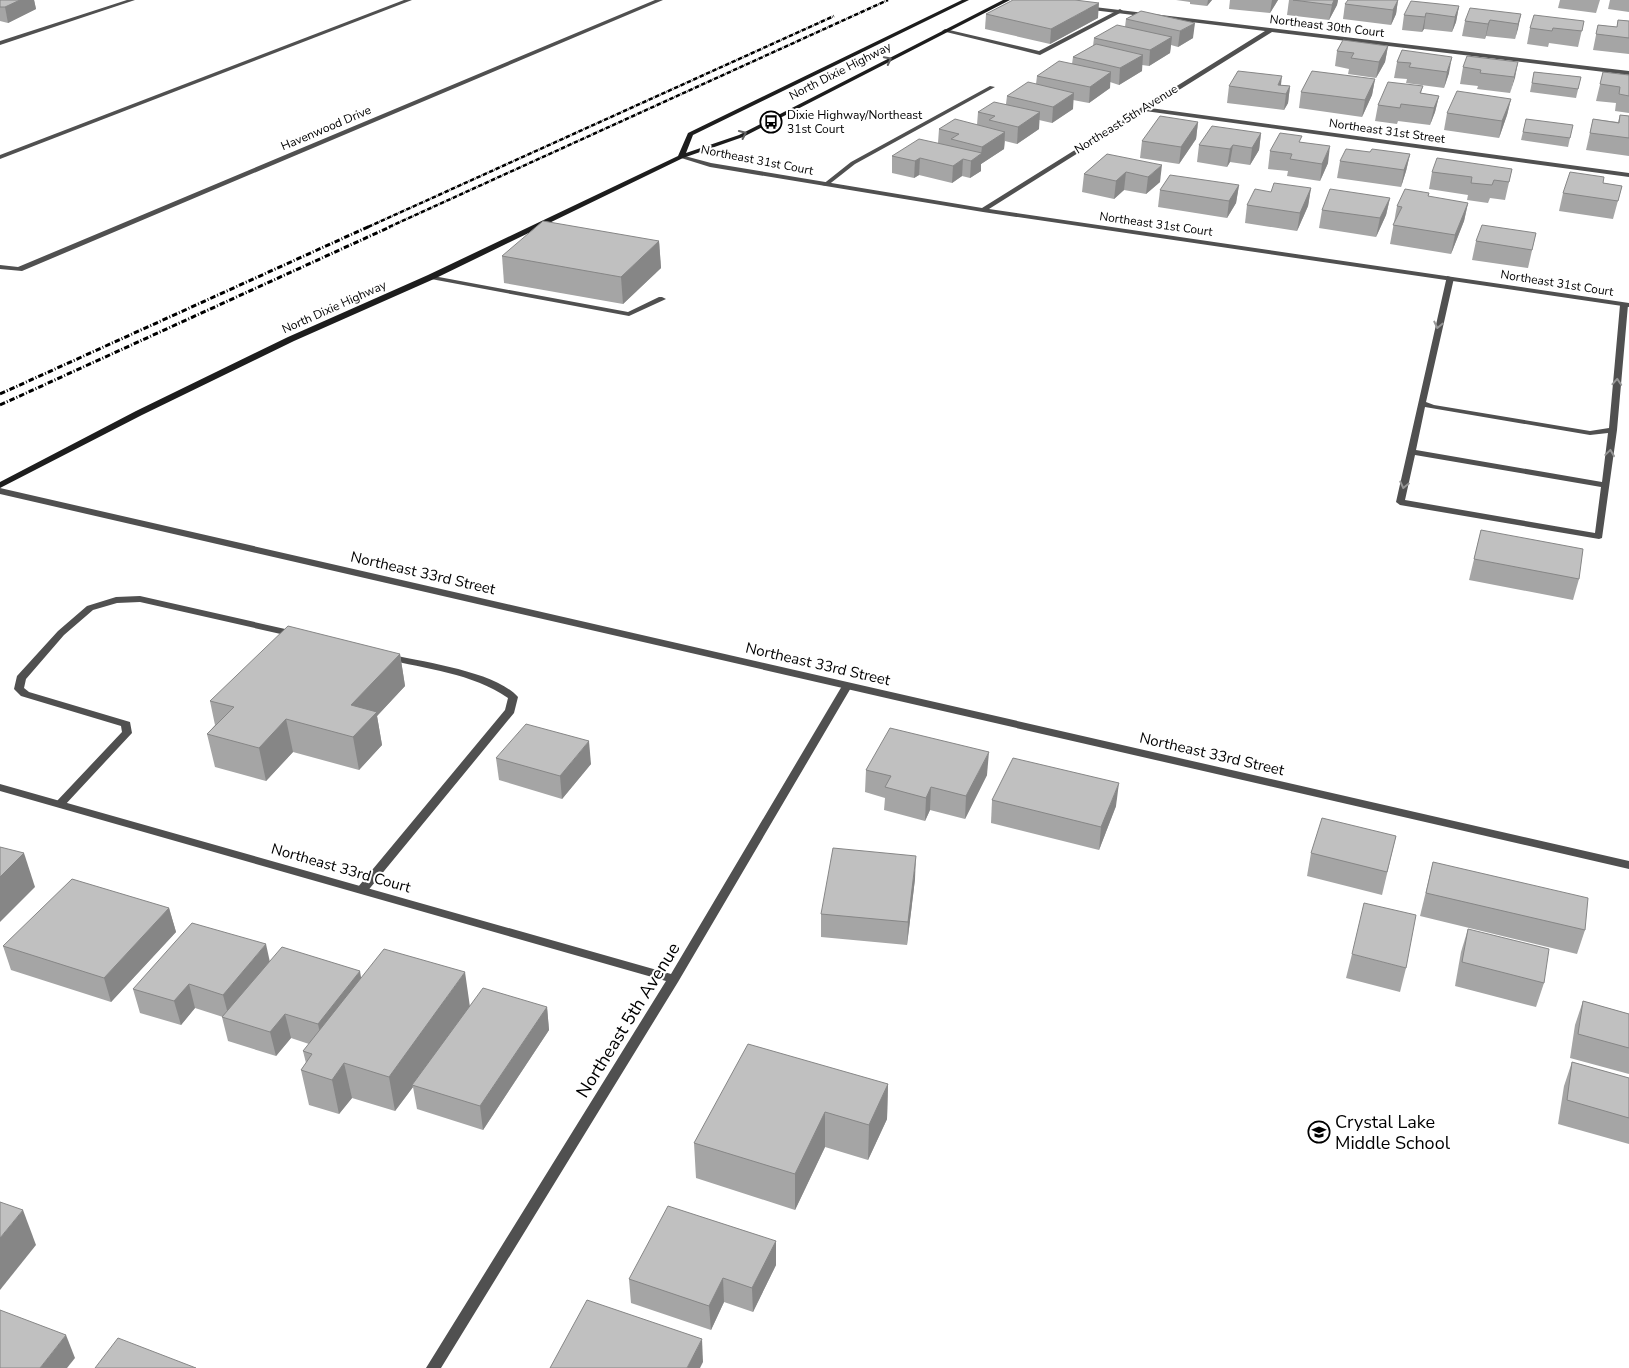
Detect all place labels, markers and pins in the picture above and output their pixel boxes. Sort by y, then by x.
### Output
place label: Dixie Highway/Northeast 31st Court [787,107,923,137]
bus stop icon: Dixie Highway/Northeast 31st Court [759,110,783,134]
place label: Crystal Lake Middle School [1335,1110,1451,1155]
school or university icon: Crystal Lake Middle School [1307,1120,1331,1144]

